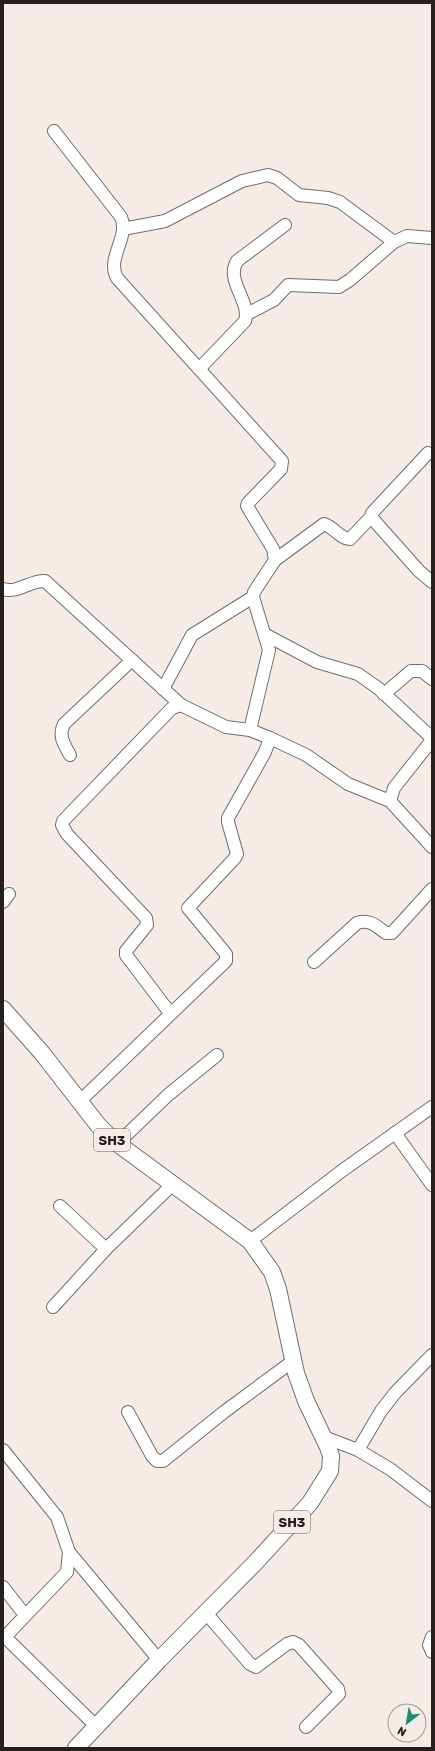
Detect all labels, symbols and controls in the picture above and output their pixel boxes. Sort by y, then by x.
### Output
road number: SH3 [94,1129,130,1151]
road number: SH3 [274,1511,310,1533]
north arrow [387,1703,427,1743]
text: N [395,1723,409,1739]

